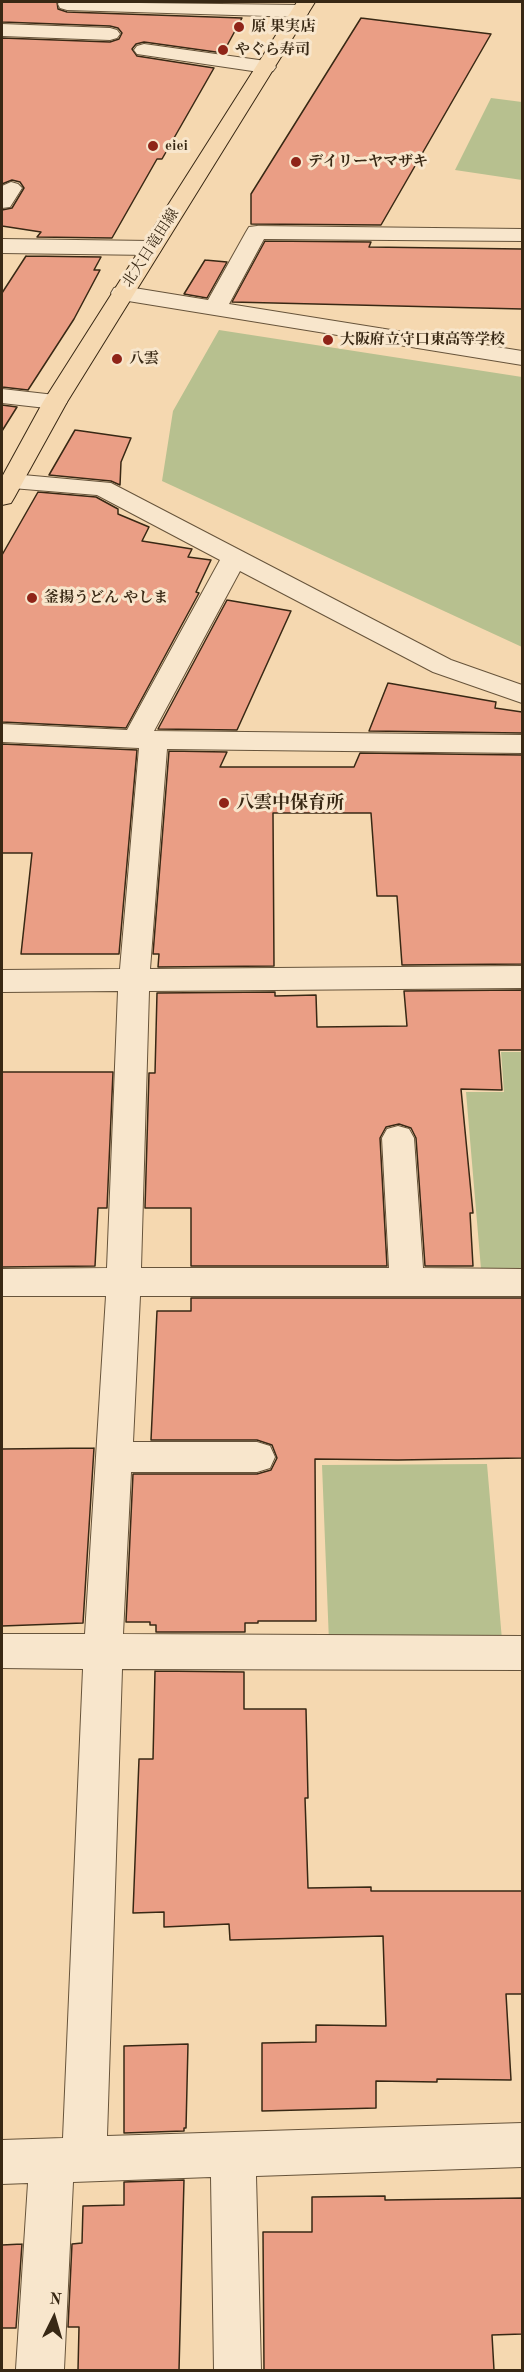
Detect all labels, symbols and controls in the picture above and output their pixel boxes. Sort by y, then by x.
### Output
place label: 原 果実店 [251,18,315,36]
marker: 原 果実店 [232,20,246,34]
place label: やぐら寿司 [235,41,310,59]
marker: やぐら寿司 [216,43,230,57]
place label: eiei [165,137,188,155]
marker: eiei [146,139,160,153]
place label: デイリーヤマザキ [308,153,428,171]
marker: デイリーヤマザキ [289,155,303,169]
street label: 北大日竜田線 [119,205,183,291]
place label: 大阪府立守口東高等学校 [340,331,505,349]
marker: 大阪府立守口東高等学校 [321,333,335,347]
place label: 八雲 [129,350,159,368]
marker: 八雲 [110,352,124,366]
place label: 釜揚うどん やしま [44,589,168,607]
marker: 釜揚うどん やしま [25,591,39,605]
place label: 八雲中保育所 [236,792,344,814]
marker: 八雲中保育所 [217,796,231,810]
north arrow [24,2288,84,2348]
text: N [49,2292,62,2309]

